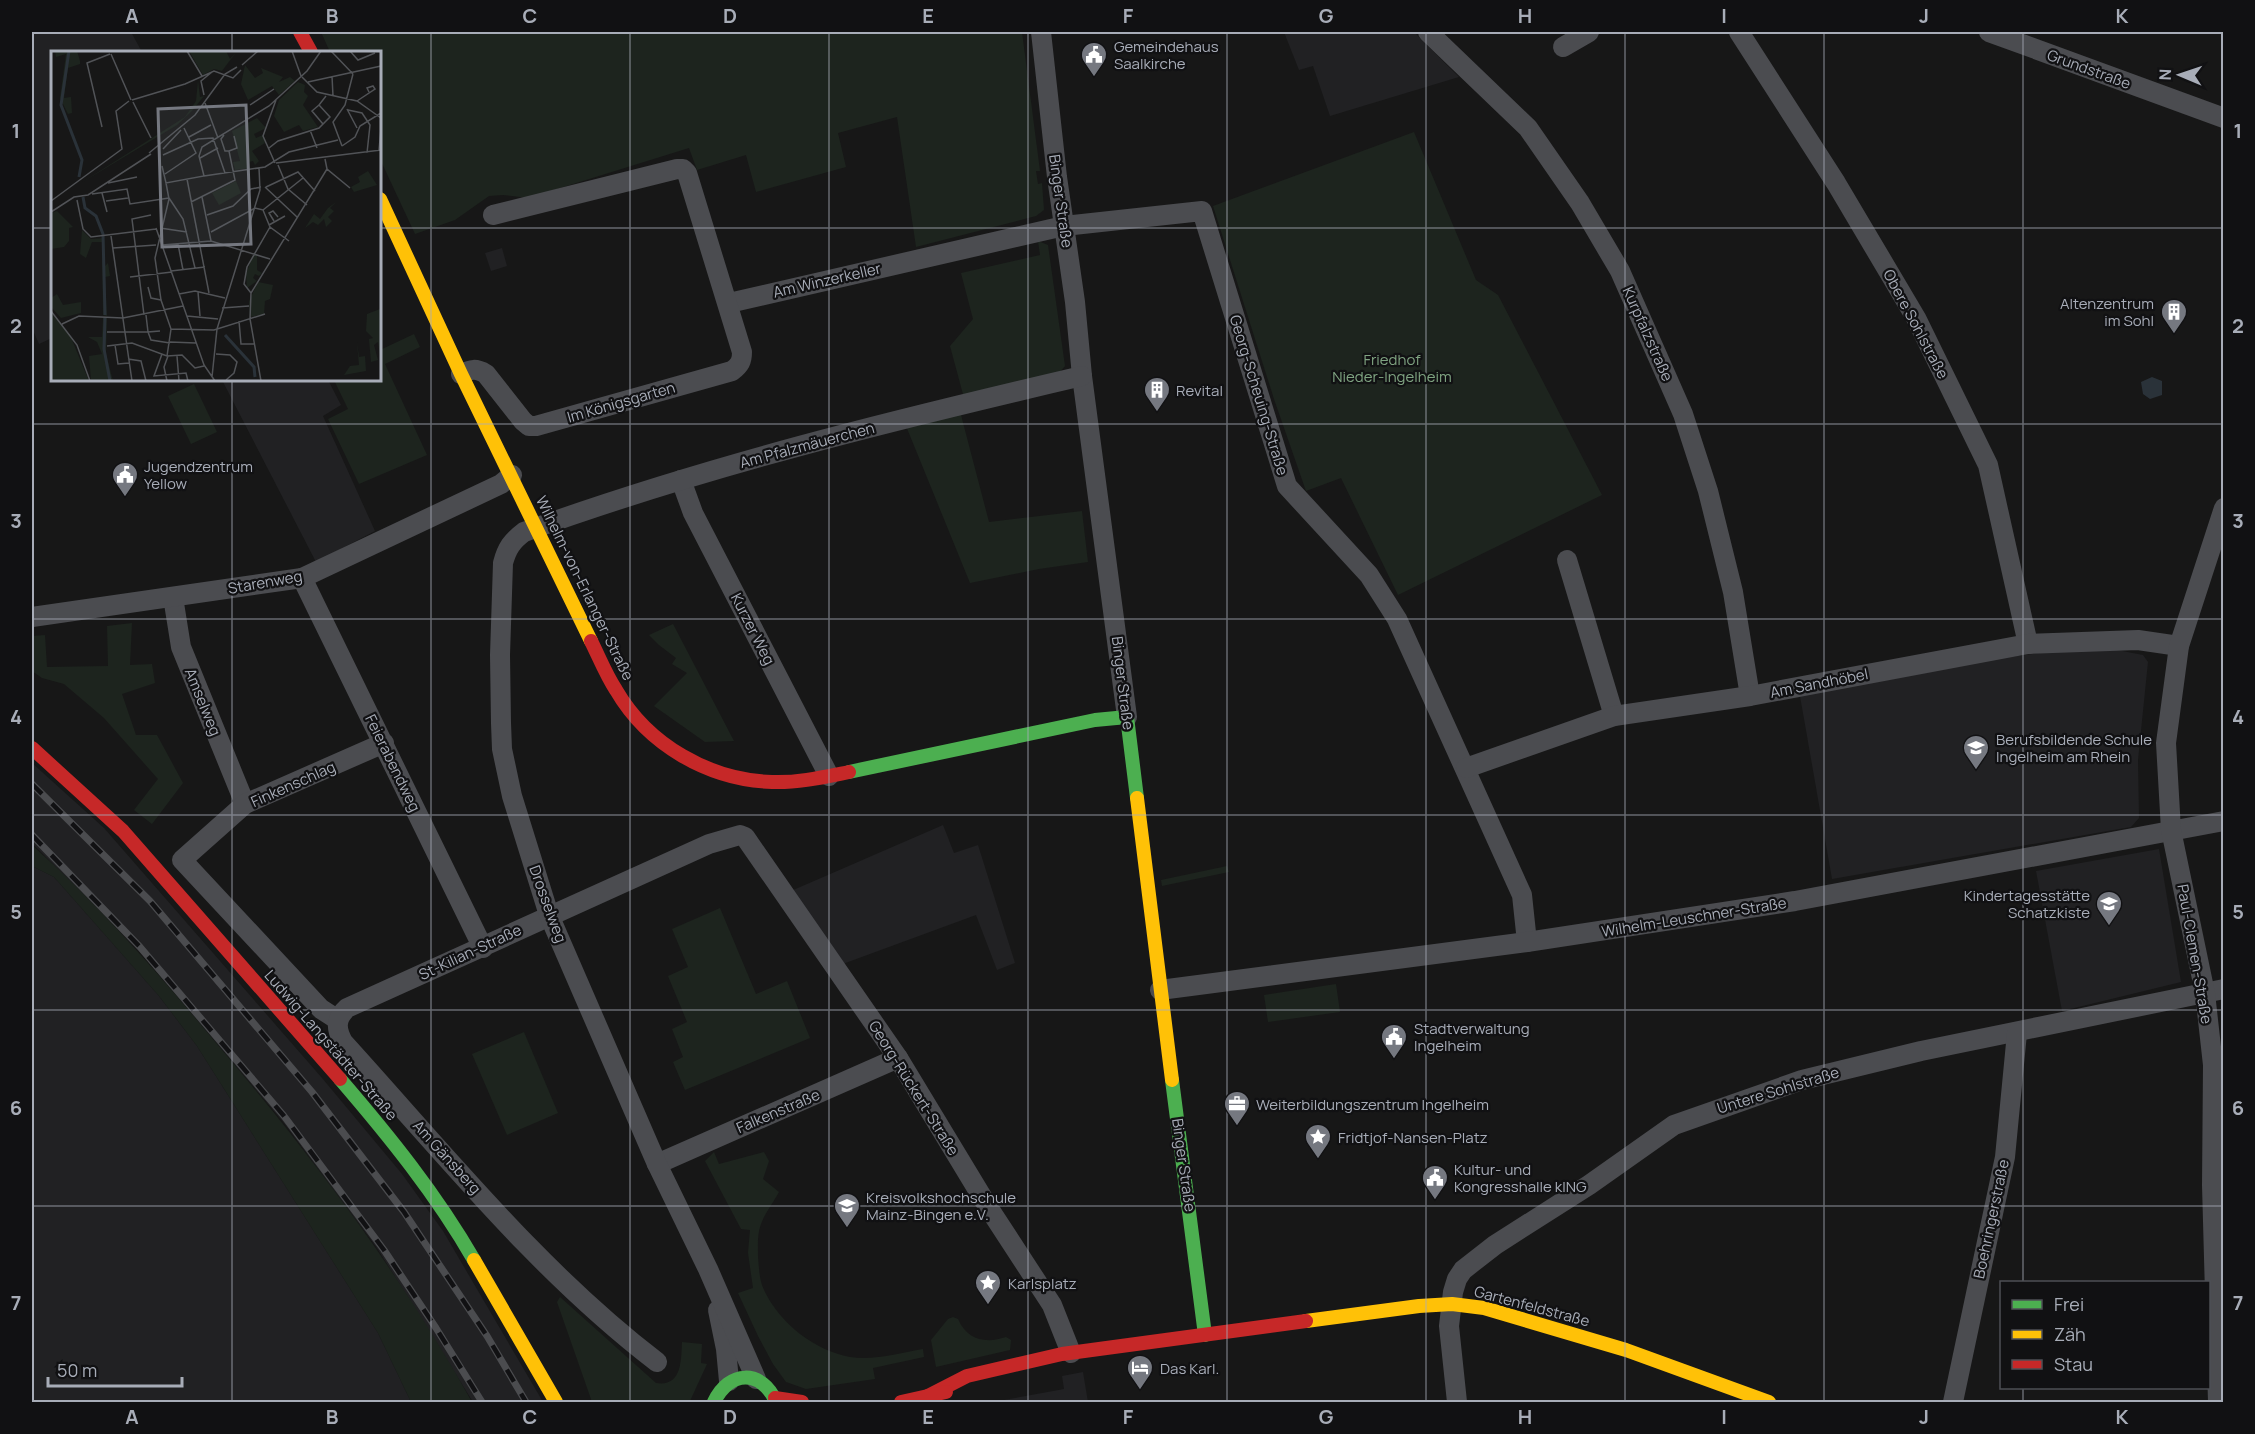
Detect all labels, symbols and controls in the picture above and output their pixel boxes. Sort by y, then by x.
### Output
text: A [125,2,139,29]
text: B [326,2,339,29]
text: C [523,2,537,29]
text: D [723,2,737,29]
text: E [922,2,934,29]
text: F [1123,2,1134,29]
text: G [1319,2,1334,29]
text: H [1518,2,1532,29]
text: I [1721,2,1727,29]
text: J [1919,2,1929,29]
text: K [2116,2,2129,29]
place label: Gemeindehaus Saalkirche [1114,36,1219,74]
public building icon: Gemeindehaus Saalkirche [1079,40,1109,78]
street label: Grundstraße [2044,44,2134,94]
north arrow [2150,45,2210,105]
inset map [51,51,381,381]
text: N [2154,68,2176,81]
text: 1 [12,117,20,144]
text: 1 [2234,117,2242,144]
street label: Binger Straße [1044,153,1078,249]
street label: Am Winzerkeller [771,257,884,303]
street label: Obere Sohlstraße [1878,266,1954,383]
street label: Kurpfalzstraße [1618,283,1678,385]
place label: Altenzentrum im Sohl [2060,293,2154,331]
building icon: Altenzentrum im Sohl [2159,297,2189,335]
text: 2 [10,312,22,339]
street label: Georg-Scheuing-Straße [1225,312,1293,478]
text: 2 [2232,312,2244,339]
park label: Friedhof Nieder-Ingelheim [1332,349,1452,387]
building icon: Revital [1142,375,1172,413]
street label: Im Königsgarten [565,377,677,427]
place label: Revital [1176,380,1223,401]
street label: Am Pfalzmäuerchen [737,417,877,473]
place label: Jugendzentrum Yellow [144,456,253,494]
public building icon: Jugendzentrum Yellow [110,460,140,498]
street label: Wilhelm-von-Erlanger-Straße [531,492,639,684]
text: 3 [10,507,22,534]
text: 3 [2232,507,2244,534]
street label: Starenweg [226,565,304,599]
street label: Kurzer Weg [726,589,780,669]
street label: Binger Straße [1107,635,1139,731]
street label: Am Sandhöbel [1768,663,1870,703]
street label: Amselweg [180,665,226,739]
text: 4 [10,703,22,730]
text: 4 [2232,703,2244,730]
street label: Feierabendweg [360,711,426,815]
place label: Berufsbildende Schule Ingelheim am Rhein [1996,729,2152,767]
school or university icon: Berufsbildende Schule Ingelheim am Rhein [1961,733,1991,771]
street label: Finkenschlag [247,756,339,812]
street label: Drosselweg [524,862,572,946]
street label: Paul-Clemen-Straße [2172,883,2218,1026]
place label: Kindertagesstätte Schatzkiste [1964,885,2090,923]
school or university icon: Kindertagesstätte Schatzkiste [2094,889,2124,927]
street label: Wilhelm-Leuschner-Straße [1600,892,1788,942]
text: 5 [10,898,22,925]
text: 5 [2232,898,2244,925]
street label: St-Kilian-Straße [415,919,525,985]
street label: Ludwig-Langstädter-Straße [260,965,402,1125]
street label: Georg-Rückert-Straße [864,1017,964,1160]
place label: Stadtverwaltung Ingelheim [1414,1018,1530,1056]
public building icon: Stadtverwaltung Ingelheim [1379,1022,1409,1060]
street label: Untere Sohlstraße [1714,1061,1842,1119]
street label: Falkenstraße [733,1084,823,1138]
office icon: Weiterbildungszentrum Ingelheim [1222,1089,1252,1127]
text: 6 [10,1094,22,1121]
place label: Weiterbildungszentrum Ingelheim [1256,1094,1489,1115]
text: 6 [2232,1094,2244,1121]
street label: Am Gänsberg [408,1116,486,1198]
street label: Binger Straße [1167,1117,1201,1213]
place icon: Fridtjof-Nansen-Platz [1303,1122,1333,1160]
place label: Fridtjof-Nansen-Platz [1338,1127,1488,1148]
street label: Boehringerstraße [1968,1157,2014,1281]
place label: Kultur- und Kongresshalle kING [1454,1159,1587,1197]
public building icon: Kultur- und Kongresshalle kING [1420,1163,1450,1201]
place label: Kreisvolkshochschule Mainz-Bingen e.V. [866,1187,1016,1225]
school or university icon: Kreisvolkshochschule Mainz-Bingen e.V. [832,1191,862,1229]
place icon: Karlsplatz [973,1268,1003,1306]
place label: Karlsplatz [1008,1273,1077,1294]
street label: Gartenfeldstraße [1472,1280,1592,1332]
legend [2000,1281,2210,1389]
text: 7 [11,1289,21,1316]
text: 7 [2233,1289,2243,1316]
text: Frei [2054,1292,2084,1316]
text: Zäh [2054,1322,2086,1346]
scale bar [48,1350,182,1388]
text: Stau [2054,1352,2093,1376]
hotel icon: Das Karl. [1125,1353,1155,1391]
text: 50 m [57,1358,97,1382]
place label: Das Karl. [1160,1358,1219,1379]
text: A [125,1403,139,1430]
text: B [326,1403,339,1430]
text: C [523,1403,537,1430]
text: D [723,1403,737,1430]
text: E [922,1403,934,1430]
text: F [1123,1403,1134,1430]
text: G [1319,1403,1334,1430]
text: H [1518,1403,1532,1430]
text: I [1721,1403,1727,1430]
text: J [1919,1403,1929,1430]
text: K [2116,1403,2129,1430]

